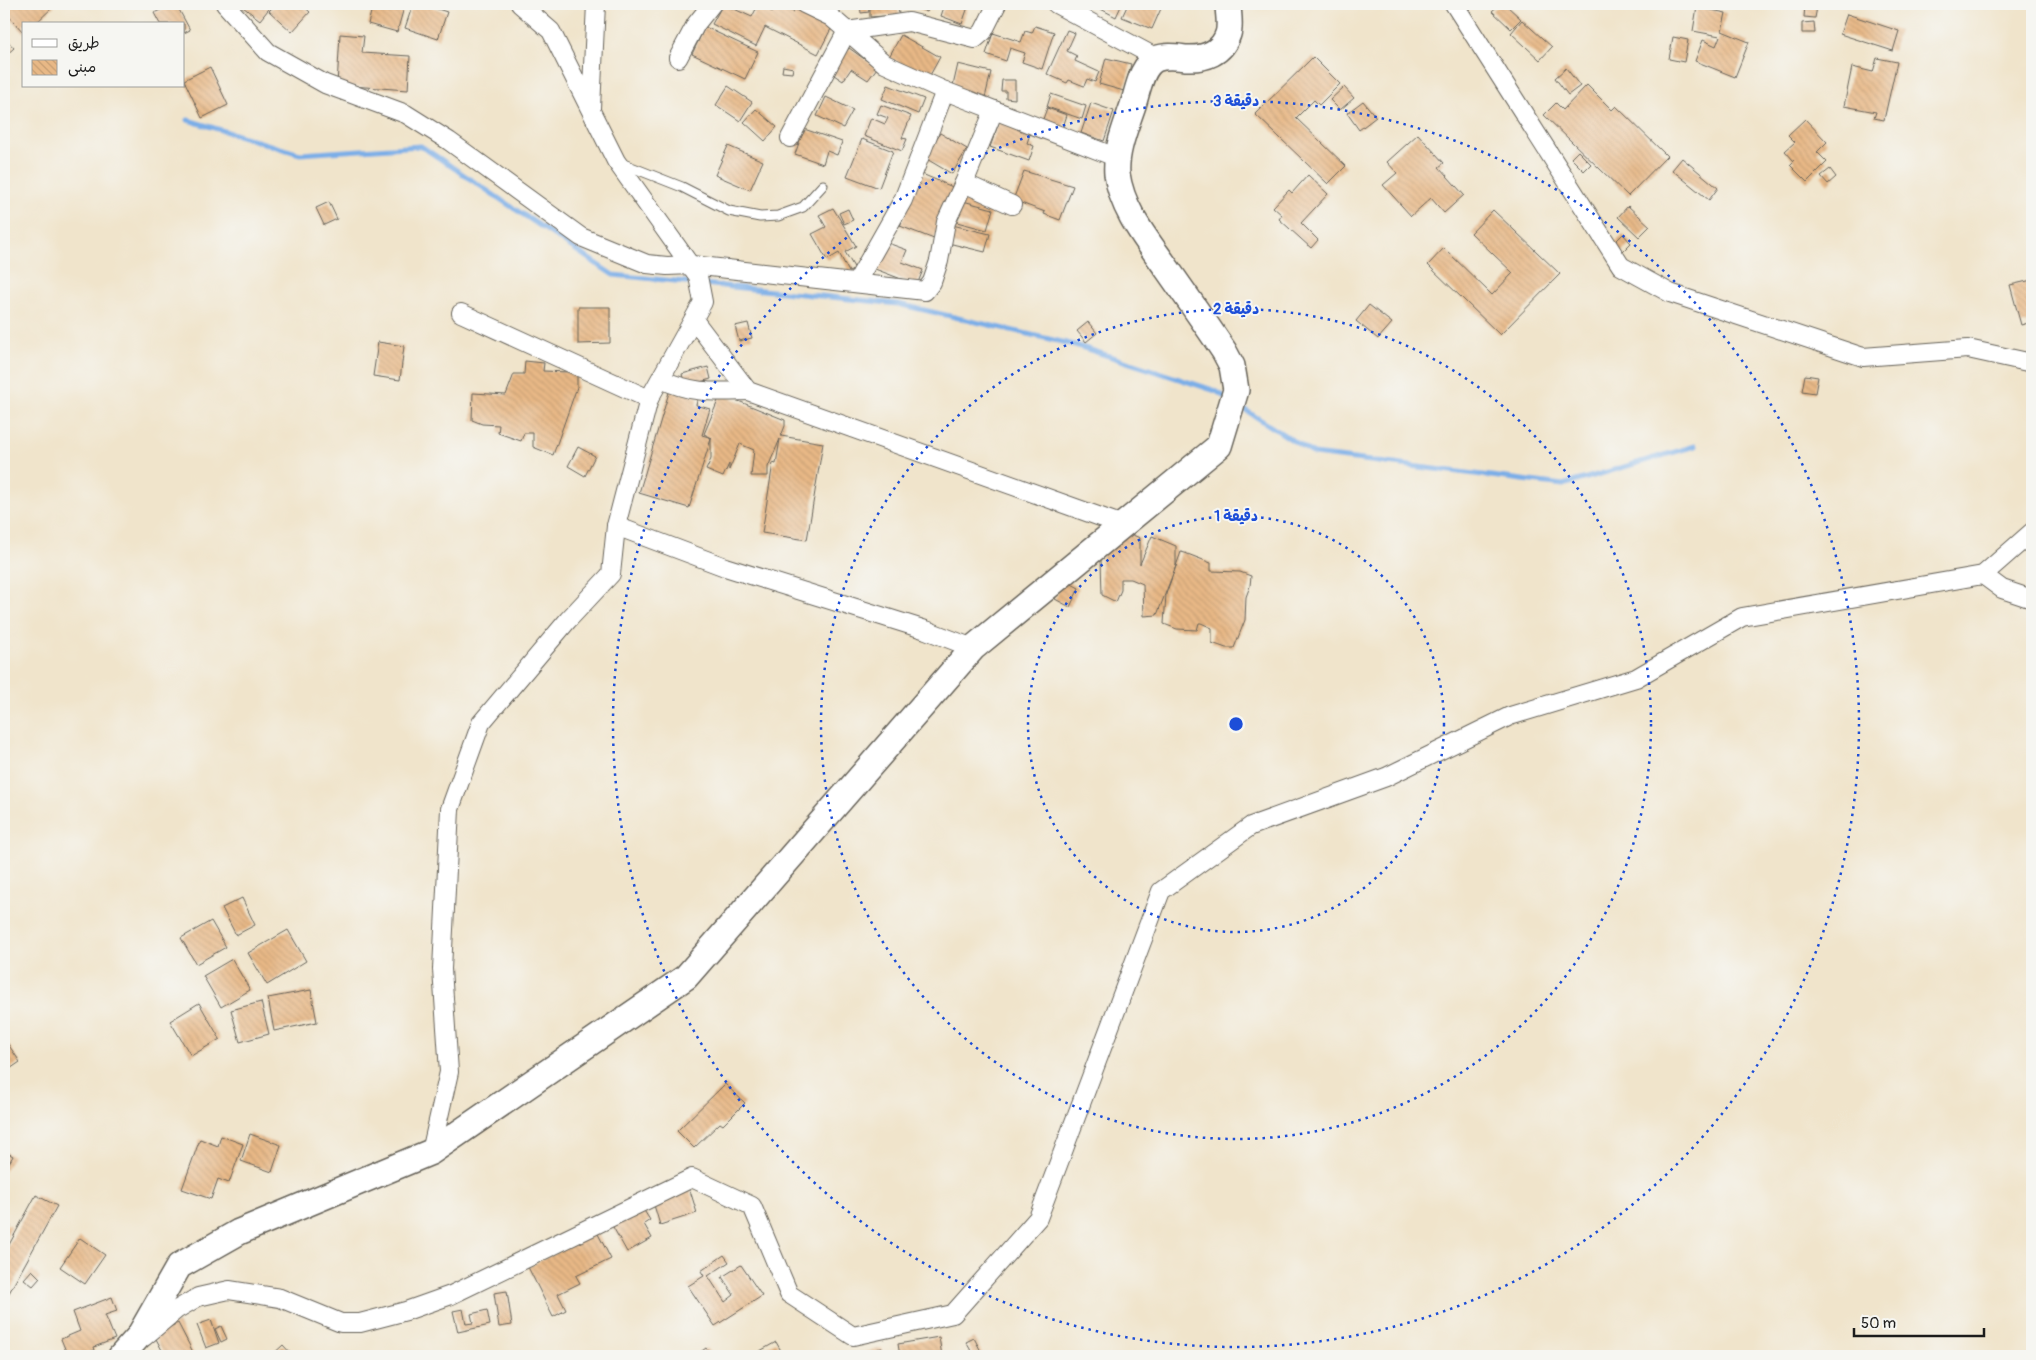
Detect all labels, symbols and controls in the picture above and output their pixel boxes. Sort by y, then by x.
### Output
legend [22,22,185,88]
text: طريق [68,34,100,53]
text: مبنى [68,58,96,77]
text: 3 دقيقة [1213,92,1259,111]
text: 2 دقيقة [1213,300,1259,319]
text: 1 دقيقة [1214,507,1258,526]
centre of rings [1227,715,1245,733]
scale bar [1854,1305,1984,1337]
text: 50 m [1861,1314,1896,1333]

